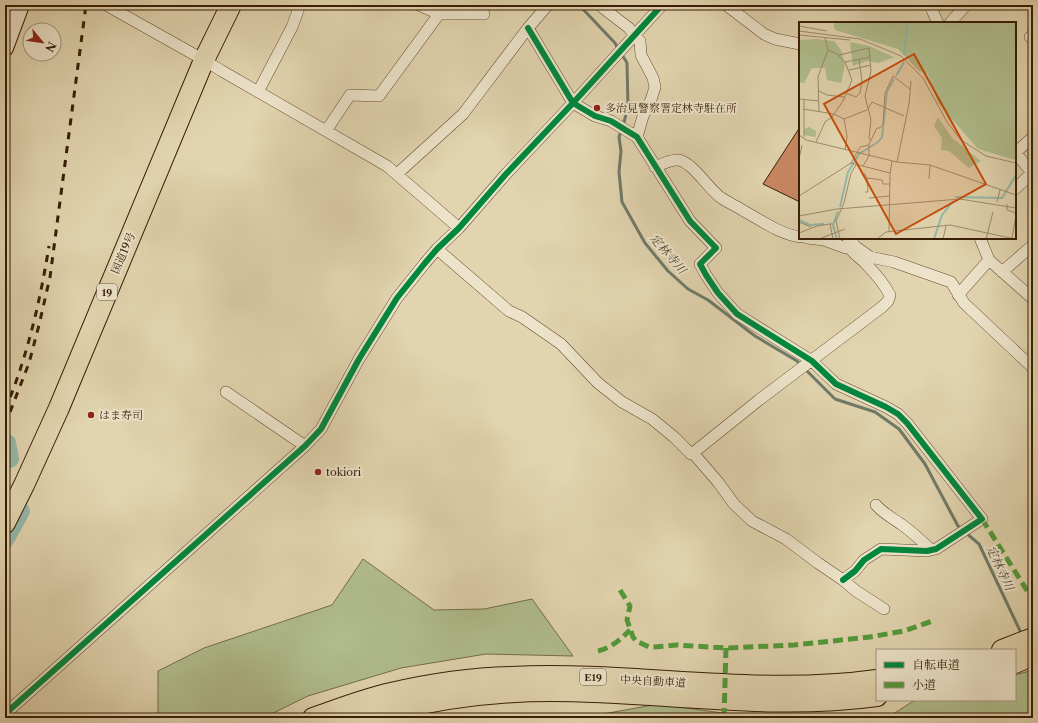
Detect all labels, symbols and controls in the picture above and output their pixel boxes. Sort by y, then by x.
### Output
north arrow [22,22,62,62]
inset map [799,22,1016,239]
text: N [42,39,59,55]
place label: 多治見警察署定林寺駐在所 [605,101,737,115]
marker: 多治見警察署定林寺駐在所 [592,103,602,113]
street label: 国道19号 [108,230,138,276]
water label: 定林寺川 [647,231,691,278]
road number: 19 [97,284,117,300]
place label: はま寿司 [99,408,143,422]
marker: はま寿司 [86,410,96,420]
place label: tokiori [326,465,362,479]
marker: tokiori [313,467,323,477]
water label: 定林寺川 [984,543,1018,595]
legend [876,649,1016,701]
text: 自転車道 [912,657,960,672]
road number: E19 [580,669,606,685]
street label: 中央自動車道 [620,672,686,690]
text: 小道 [912,677,936,692]

